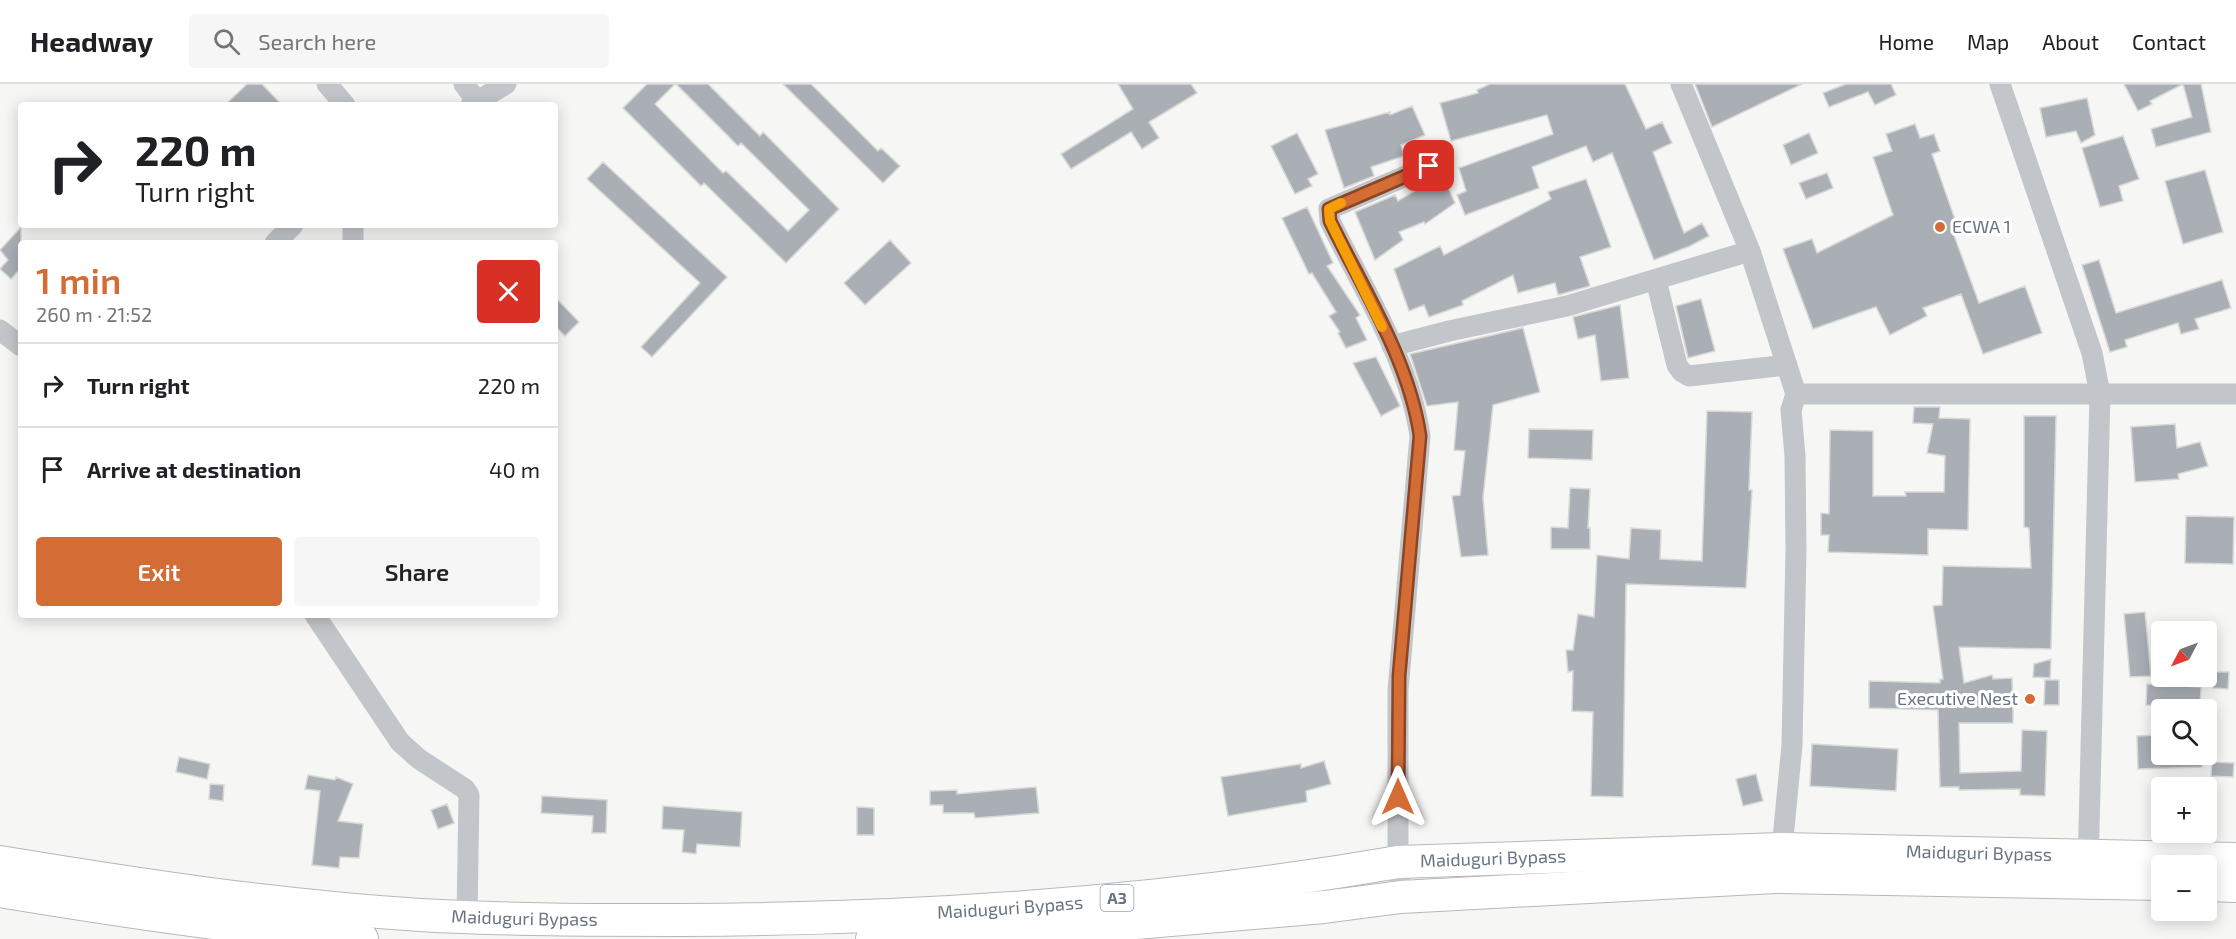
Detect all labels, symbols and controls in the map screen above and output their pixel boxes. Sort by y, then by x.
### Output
search box [189,14,609,68]
text: Headway [30,24,153,58]
icon: search [210,25,243,58]
text: Search here [258,28,376,54]
text: Home [1878,29,1934,54]
text: Map [1967,29,2009,54]
text: About [2042,29,2099,54]
text: Contact [2132,29,2206,54]
text: 220 m [135,124,256,174]
icon: right [36,126,114,204]
pin [1403,140,1454,191]
icon: arrive [1412,149,1445,182]
text: Turn right [135,175,255,207]
place label: ECWA 1 [1952,215,2011,237]
marker: ECWA 1 [1933,220,1947,234]
text: 1 min [36,258,121,301]
button: close [477,260,540,323]
text: 260 m · 21:52 [36,302,152,326]
icon: right [36,369,69,402]
text: Turn right [87,372,189,398]
text: 220 m [478,372,540,398]
icon: arrive [36,453,69,486]
text: Arrive at destination [87,456,301,482]
text: 40 m [489,456,540,482]
button: Exit [36,537,282,606]
button: Share [294,537,540,606]
north arrow [2151,621,2217,687]
map controls [2151,621,2217,921]
place label: Executive Nest [1897,687,2018,709]
marker: Executive Nest [2023,692,2037,706]
button: search [2151,699,2217,765]
position arrow [1366,765,1430,829]
button: + [2151,777,2217,843]
street label: Maiduguri Bypass [1906,840,2052,865]
street label: Maiduguri Bypass [1420,844,1567,871]
button: − [2151,855,2217,921]
road number: A3 [1100,885,1134,911]
street label: Maiduguri Bypass [937,891,1084,923]
street label: Maiduguri Bypass [451,905,598,930]

